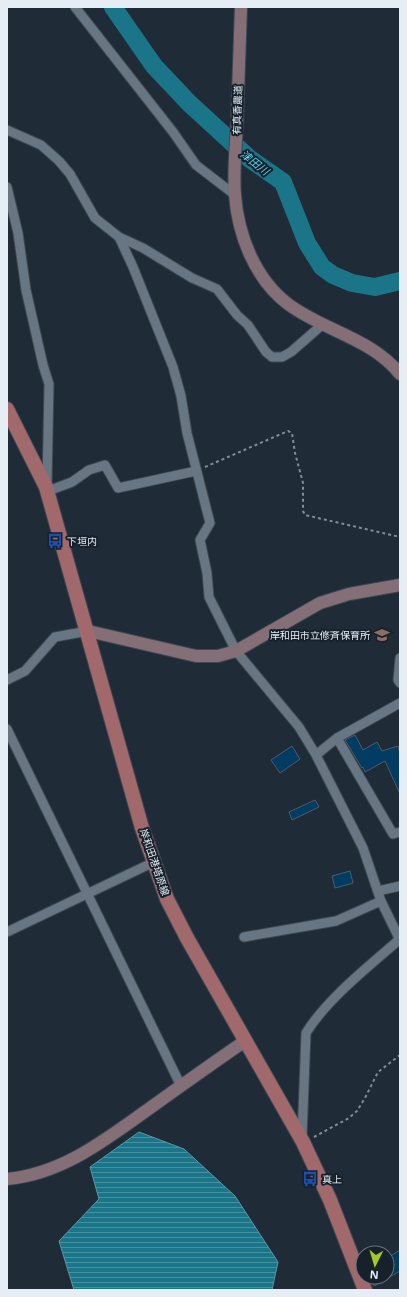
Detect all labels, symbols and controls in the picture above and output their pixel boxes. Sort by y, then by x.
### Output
street label: 有真香農道 [229,85,245,135]
water label: 津田川 [237,146,273,179]
bus stop icon: 下垣内 [46,532,64,550]
place label: 下垣内 [67,534,97,548]
school or university icon: 岸和田市立修斉保育所 [373,626,391,644]
place label: 岸和田市立修斉保育所 [270,628,370,642]
street label: 岸和田港塔原線 [137,827,173,897]
bus stop icon: 真上 [301,1170,319,1188]
place label: 真上 [322,1172,342,1186]
north arrow [355,1245,395,1285]
text: N [369,1268,379,1283]

